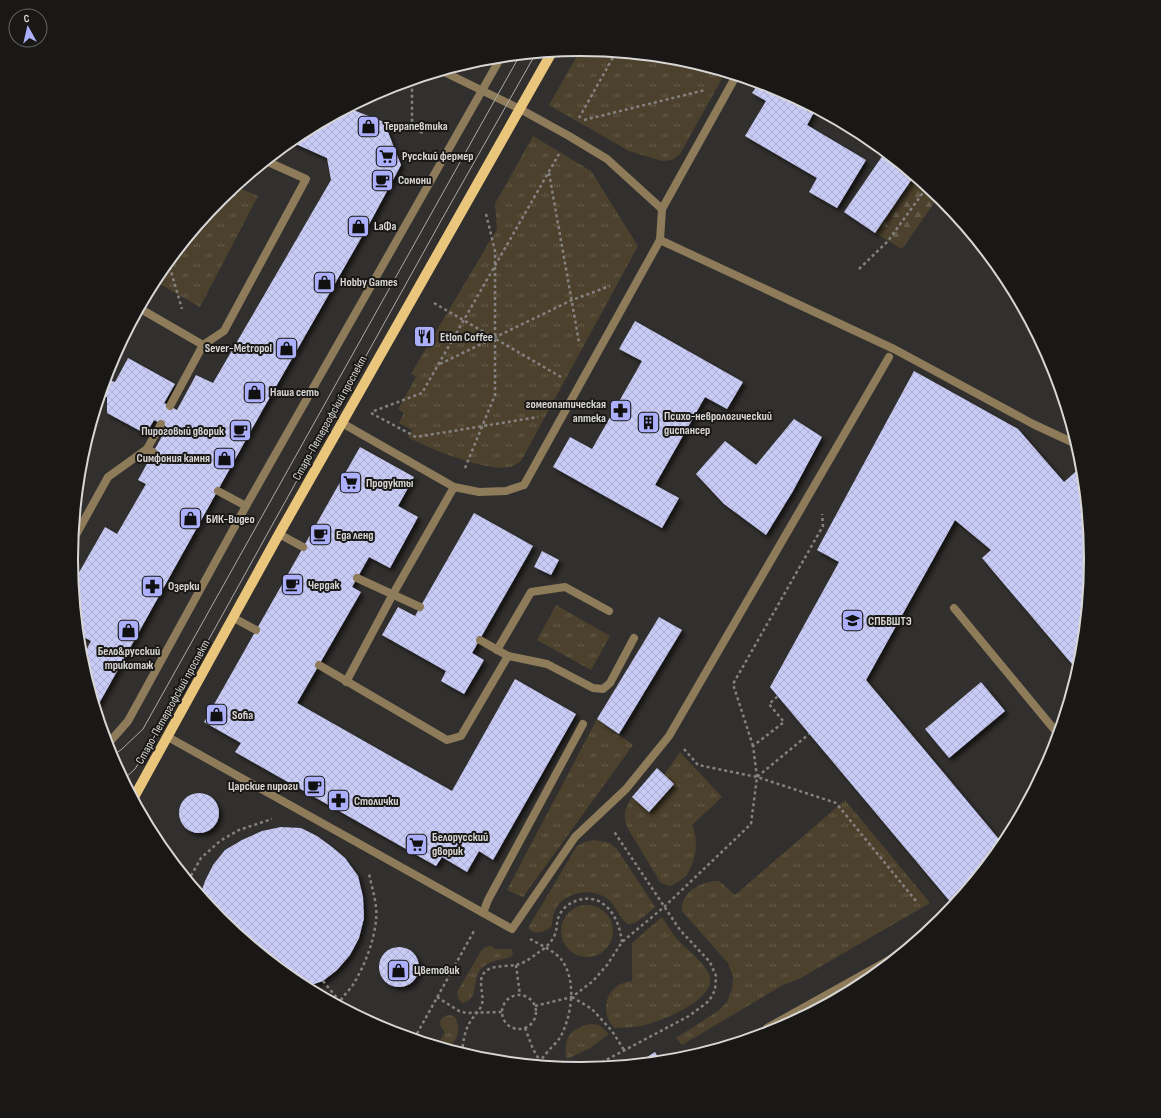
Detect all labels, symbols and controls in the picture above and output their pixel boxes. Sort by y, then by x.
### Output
north arrow [8,8,48,48]
text: С [23,12,31,25]
shop icon: Террапевтика [355,113,381,139]
place label: Террапевтика [384,119,448,134]
supermarket icon: Русский фермер [374,143,400,169]
place label: Русский фермер [402,149,474,164]
cafe icon: Сомони [370,167,396,193]
place label: Сомони [398,173,431,188]
shop icon: LаФа [345,213,371,239]
place label: LаФа [374,219,397,234]
shop icon: Hobby Games [312,269,338,295]
place label: Hobby Games [340,275,398,290]
restaurant icon: Etlon Coffee [412,324,438,350]
place label: Etlon Coffee [440,330,493,345]
shop icon: Sever-Metropol [274,335,300,361]
place label: Sever-Metropol [205,341,272,356]
street label: Старо-Петергофский проспект [289,353,371,483]
shop icon: Наша сеть [241,379,267,405]
place label: Наша сеть [270,385,319,400]
place label: гомеопатическая аптека [526,397,606,426]
pharmacy icon: гомеопатическая аптека [608,398,634,424]
place label: Психо-неврологический диспансер [664,409,772,438]
building icon: Психо-неврологический диспансер [635,410,661,436]
cafe icon: Пироговый дворик [227,418,253,444]
place label: Пироговый дворик [141,424,225,439]
shop icon: Симфония камня [212,445,238,471]
place label: Симфония камня [137,451,210,466]
supermarket icon: Продукты [337,470,363,496]
place label: Продукты [366,476,413,491]
shop icon: БИК-Видео [178,506,204,532]
place label: БИК-Видео [206,512,255,527]
cafe icon: Еда ленд [308,522,334,548]
place label: Еда ленд [336,528,373,543]
cafe icon: Чердак [280,572,306,598]
pharmacy icon: Озерки [140,573,166,599]
place label: Чердак [308,578,341,593]
place label: Озерки [168,579,200,594]
school or university icon: СПБВШТЭ [839,608,865,634]
place label: СПБВШТЭ [868,614,912,629]
shop icon: Бело&русский трикотаж [116,617,142,643]
street label: Старо-Петергофский проспект [132,637,214,767]
place label: Бело&русский трикотаж [98,644,160,673]
shop icon: Sofia [204,702,230,728]
place label: Sofia [232,708,253,723]
cafe icon: Царские пироги [301,773,327,799]
place label: Царские пироги [228,779,298,794]
pharmacy icon: Столички [326,788,352,814]
place label: Столички [354,794,399,809]
place label: Белорусский дворик [432,830,488,859]
supermarket icon: Белорусский дворик [403,831,429,857]
shop icon: Цветовик [386,957,412,983]
place label: Цветовик [414,963,461,978]

